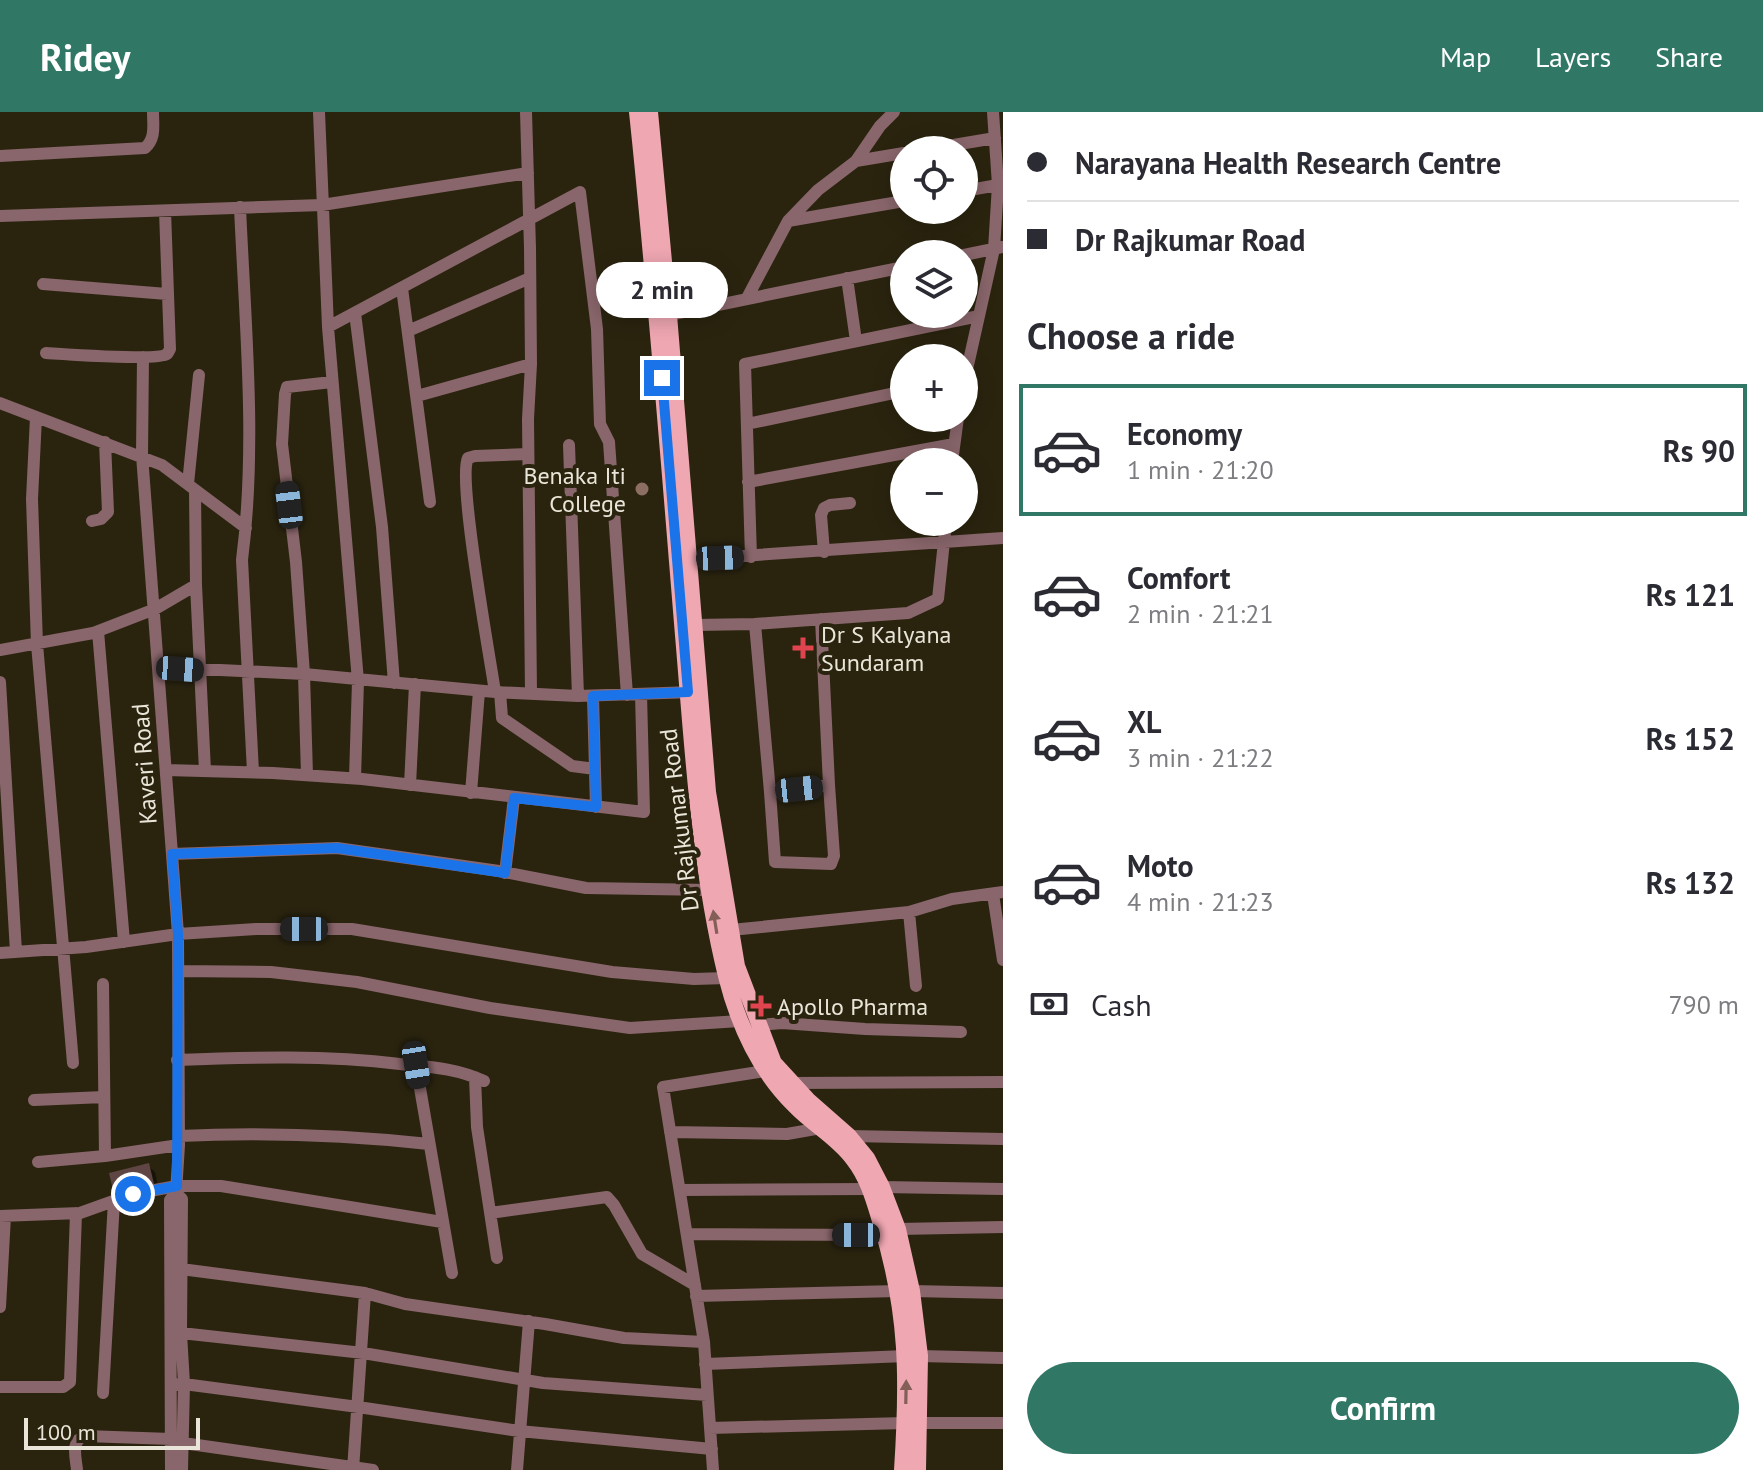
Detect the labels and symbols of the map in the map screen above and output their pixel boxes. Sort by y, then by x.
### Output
callout: 2 min [596,262,728,318]
route end [644,360,680,396]
place label: Benaka Iti College [523,460,626,519]
car [274,480,304,530]
marker: Benaka Iti College [633,480,651,498]
car [696,545,744,571]
place label: Dr S Kalyana Sundaram [821,619,951,678]
marker: Dr S Kalyana Sundaram [792,637,814,659]
car [155,655,205,683]
street label: Kaveri Road [124,702,164,826]
street label: Dr Rajkumar Road [652,727,706,913]
car [774,775,824,803]
one-way arrow [708,909,721,934]
car [280,917,328,941]
place label: Apollo Pharma [777,991,928,1022]
marker: Apollo Pharma [752,997,770,1015]
car [400,1039,432,1091]
route start [115,1176,151,1212]
car [832,1223,880,1247]
one-way arrow [899,1379,912,1404]
scale bar [24,1414,200,1450]

